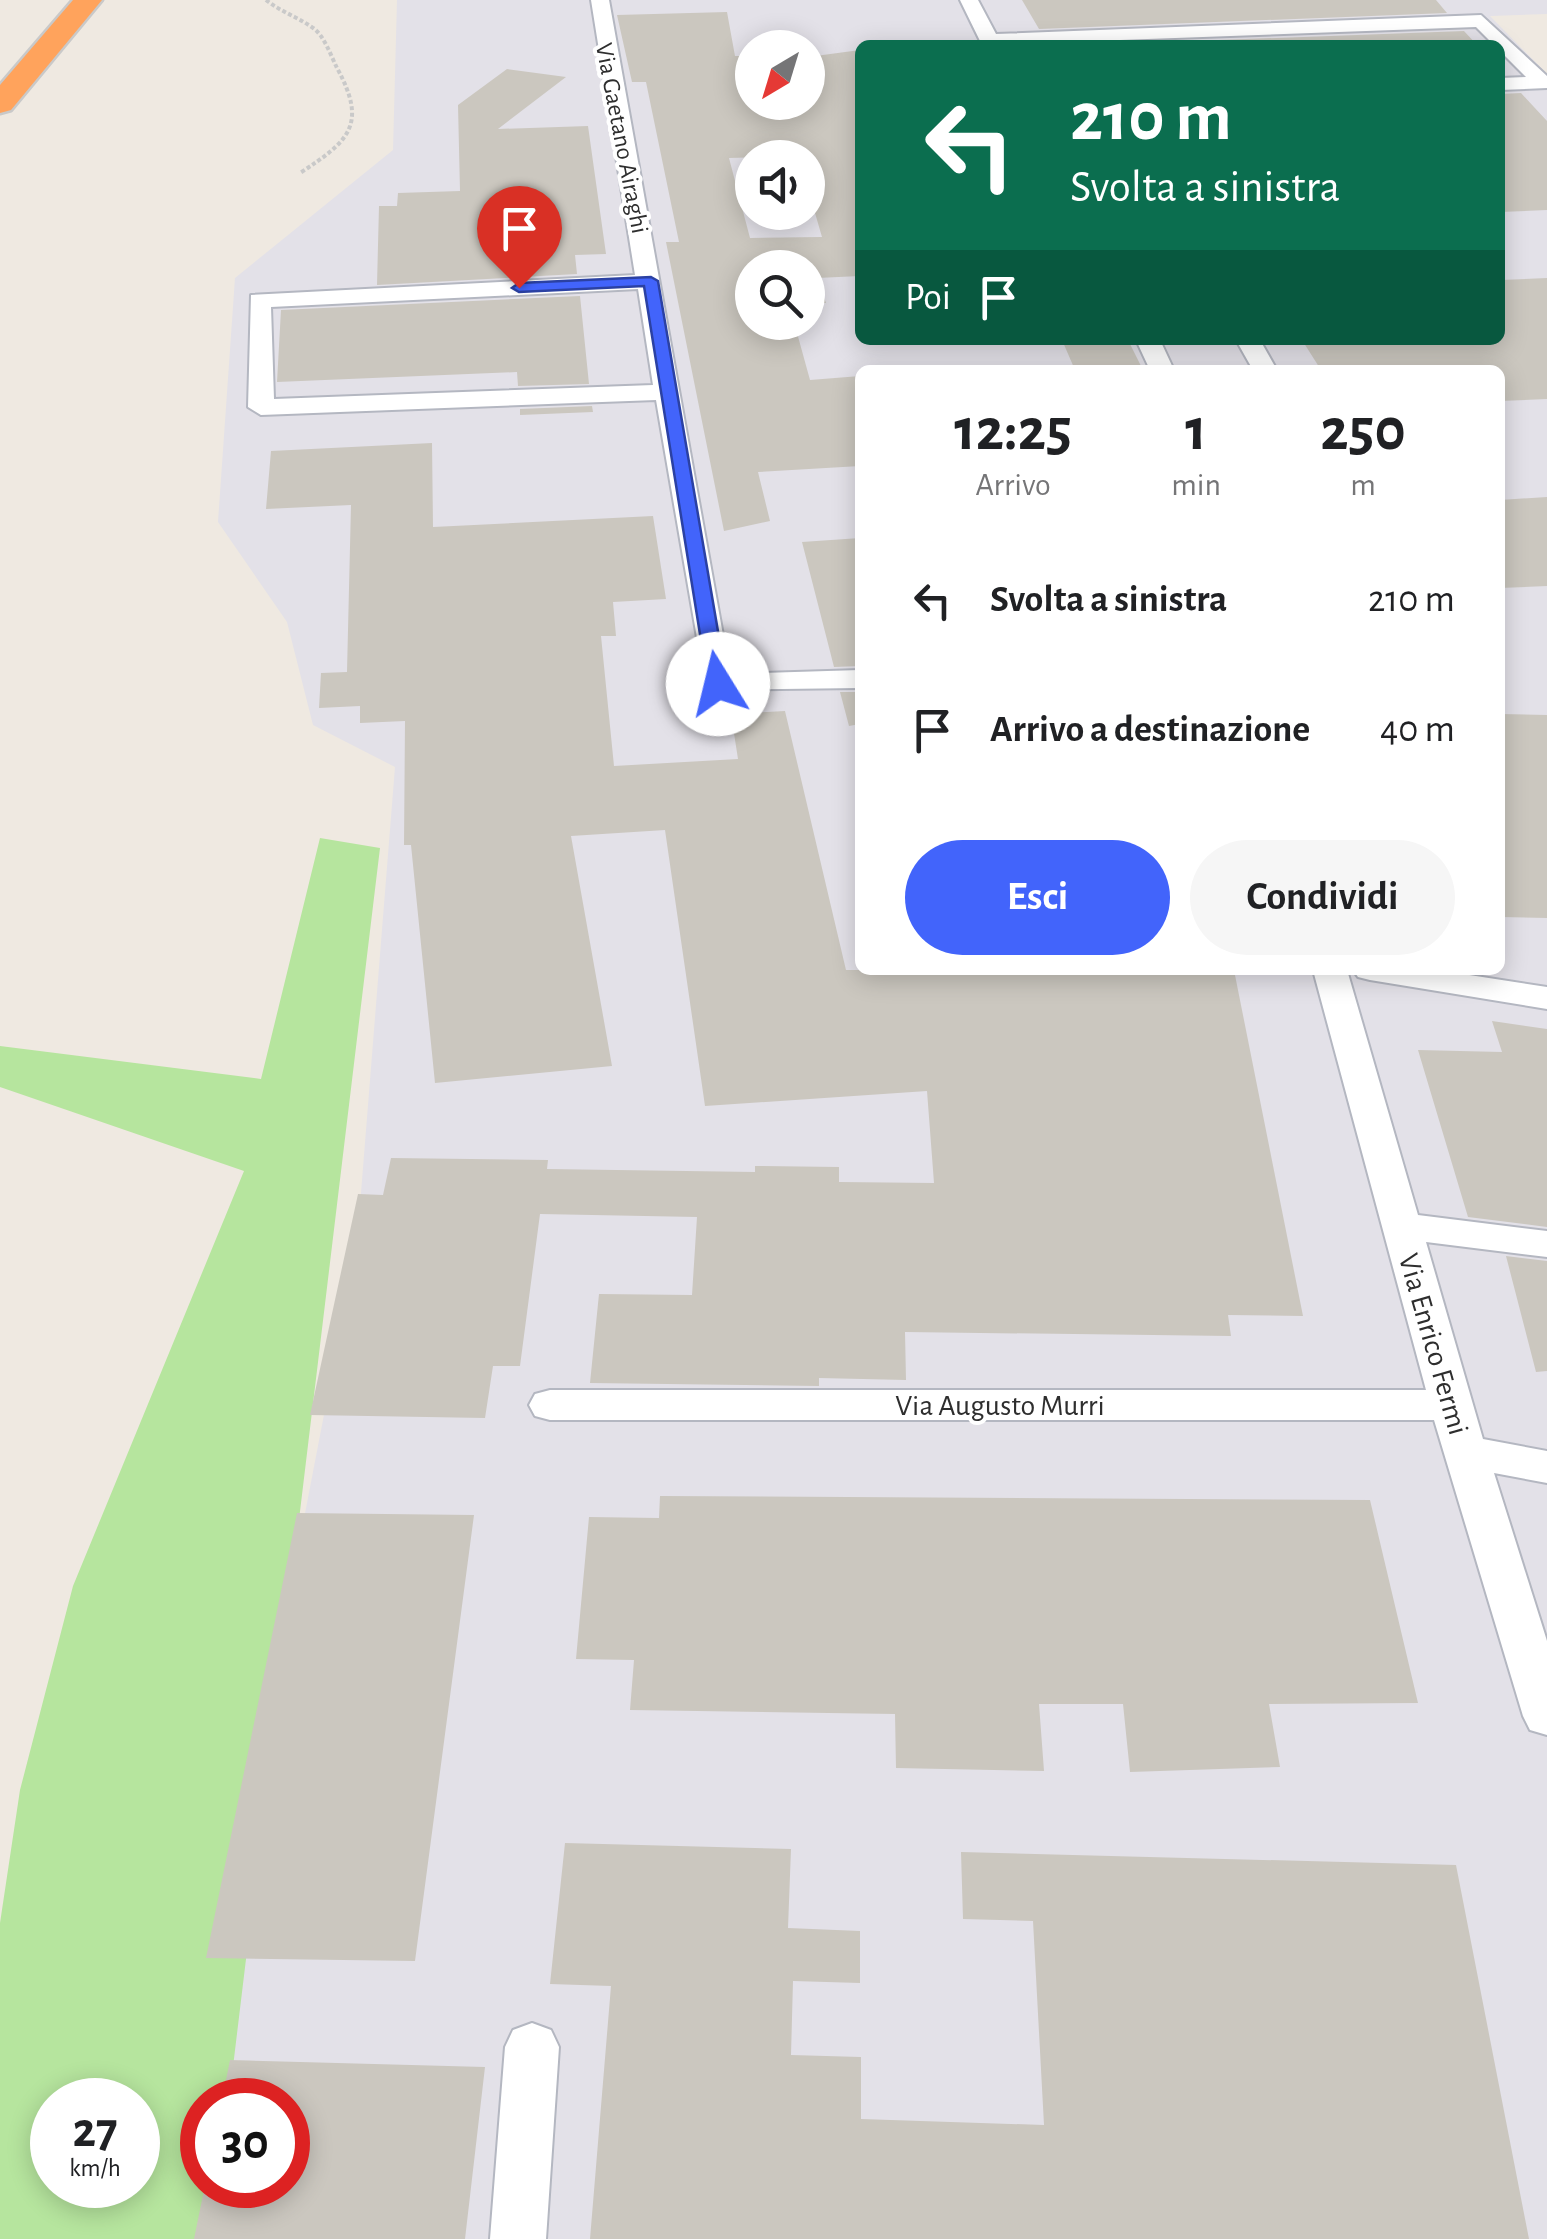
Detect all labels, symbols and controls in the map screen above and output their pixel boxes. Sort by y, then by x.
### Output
north arrow [735,30,825,120]
map controls [735,30,825,340]
street label: Via Gaetano Airaghi [591,41,652,236]
icon: left [905,80,1035,210]
text: 210 m [1070,83,1232,153]
button: sound [735,140,825,230]
text: Svolta a sinistra [1070,165,1340,210]
pin [477,186,562,289]
icon: arrive [492,201,547,256]
button: search [735,250,825,340]
icon: arrive [971,270,1026,325]
text: Poi [905,279,951,317]
text: 12:25 [954,401,1072,461]
text: 1 [1185,401,1207,461]
text: 250 [1320,401,1406,461]
text: Arrivo [975,469,1051,501]
text: min [1171,469,1221,501]
text: m [1350,469,1376,501]
icon: left [905,573,960,628]
text: Svolta a sinistra [990,581,1227,619]
text: 210 m [1368,581,1455,619]
position arrow [666,632,770,736]
icon: arrive [905,703,960,758]
text: Arrivo a destinazione [990,711,1310,749]
text: 40 m [1380,711,1455,749]
button: Esci [905,840,1170,955]
button: Condividi [1190,840,1455,955]
street label: Via Enrico Fermi [1393,1250,1473,1438]
street label: Via Augusto Murri [895,1391,1105,1421]
speed limit sign: 30 [180,2078,310,2208]
text: 27 [72,2106,118,2156]
text: km/h [69,2156,121,2181]

